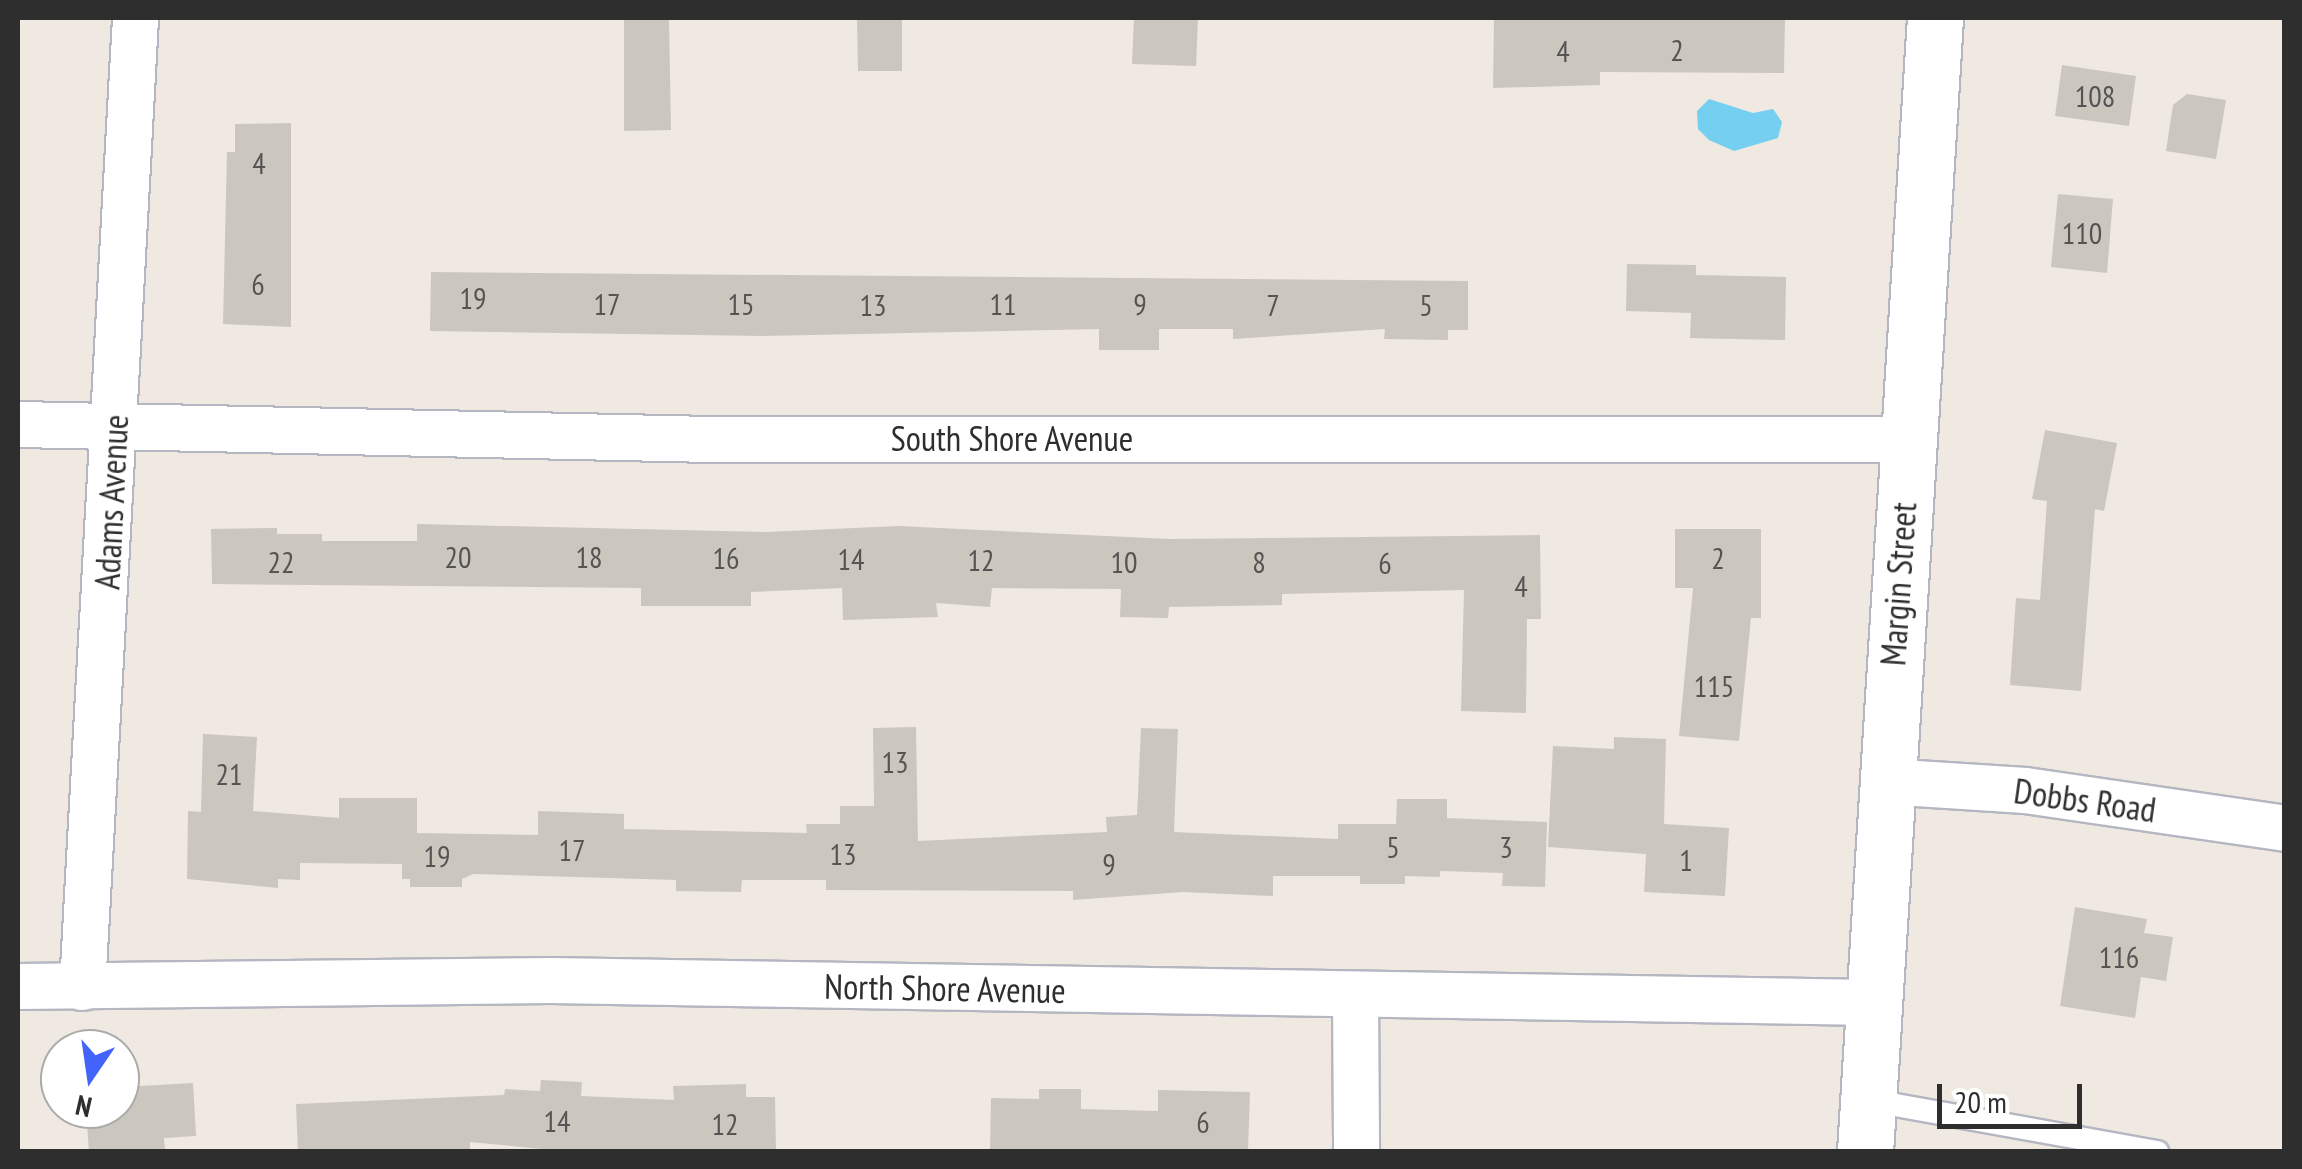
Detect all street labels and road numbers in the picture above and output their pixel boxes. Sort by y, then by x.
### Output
street label: Adams Avenue [85,413,137,591]
street label: South Shore Avenue [890,417,1134,459]
street label: Margin Street [1871,501,1925,667]
street label: Dobbs Road [2011,769,2159,831]
street label: North Shore Avenue [823,965,1067,1011]

